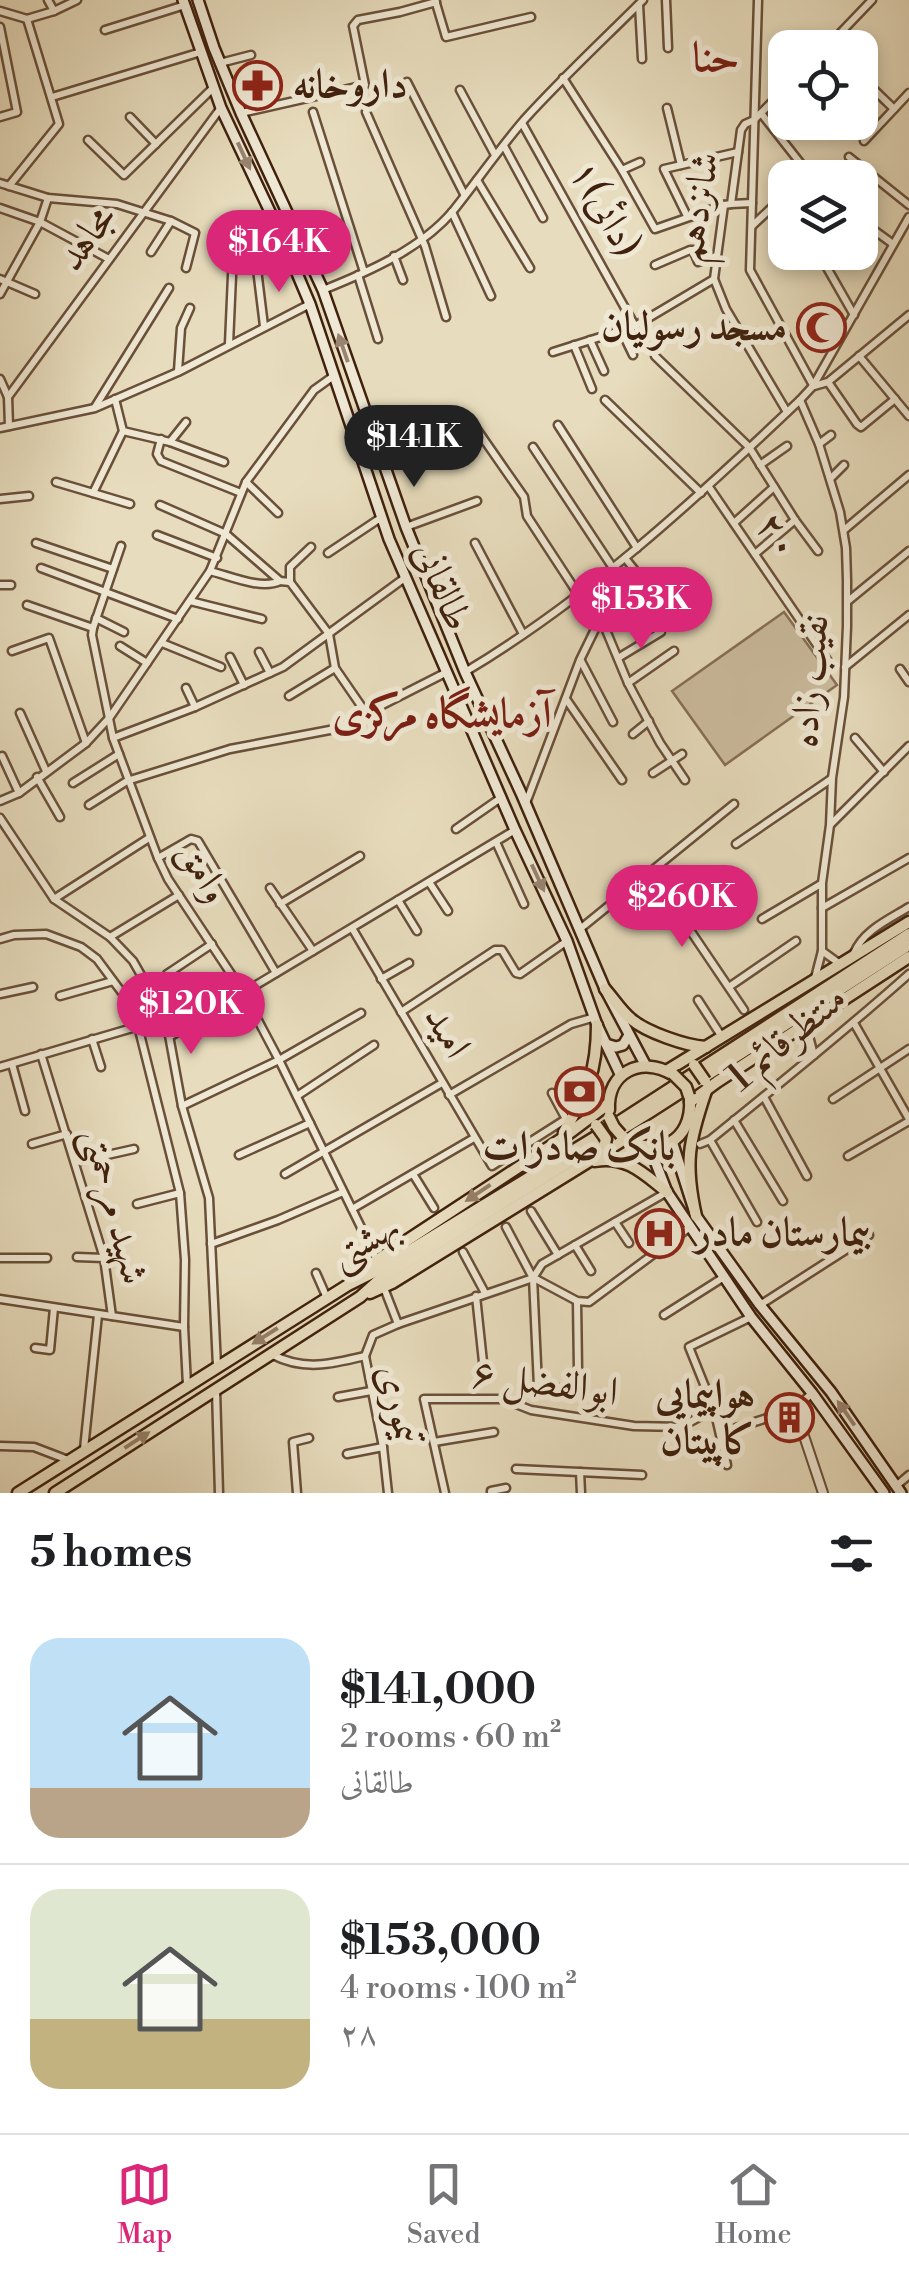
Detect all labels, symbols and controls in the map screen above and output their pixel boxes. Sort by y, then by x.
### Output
map controls [768,30,878,270]
button: locate [768,30,878,140]
district label: حنا [692,32,740,85]
pharmacy icon: داروخانه [232,59,284,111]
place label: داروخانه [293,60,408,110]
one-way arrow [235,142,252,171]
street label: شانزدهم [665,148,742,267]
street label: ۱(دائی) [558,151,652,267]
button: layers [768,160,878,270]
street label: مجاهد [46,195,128,281]
pin: $164K [209,210,349,295]
text: $164K [228,222,330,262]
mosque icon: مسجد رسولیان [796,301,848,353]
place label: مسجد رسولیان [601,302,787,352]
one-way arrow [335,332,350,362]
pin: $141K [344,405,484,490]
text: $141K [366,417,462,457]
street label: ۲۰ [744,503,812,569]
street label: طالقانی [401,534,483,638]
pin: $153K [571,567,711,652]
text: $153K [591,579,691,619]
street label: نقیب زاده [779,612,841,750]
district label: آزمایشگاه مرکزی [332,686,557,742]
street label: وامق [165,831,241,913]
one-way arrow [529,864,546,893]
pin: $260K [612,865,752,950]
text: $260K [628,877,736,917]
pin: $120K [121,972,261,1057]
street label: منتظرقائم 1 [717,974,862,1109]
text: $120K [139,984,243,1024]
street label: امید [412,997,482,1067]
bank icon: بانک صادرات [553,1066,605,1118]
street label: شهید مرحمتی [69,1122,160,1290]
place label: بانک صادرات [483,1122,675,1172]
one-way arrow [465,1183,492,1202]
street label: بهشتی [321,1201,410,1282]
hospital icon: بیمارستان مادر [634,1207,686,1259]
place label: بیمارستان مادر [691,1208,871,1258]
one-way arrow [251,1327,279,1345]
street label: ابوالفضل ۶ [468,1348,621,1420]
street label: تیموری [364,1358,434,1452]
place label: هواپیمایی کاپیتان [654,1370,755,1467]
building icon: هواپیمایی کاپیتان [764,1392,816,1444]
one-way arrow [837,1399,856,1426]
one-way arrow [123,1431,150,1449]
icon: filters [824,1526,879,1581]
text: 5 homes [30,1527,192,1580]
text: $141,000 [340,1664,536,1717]
icon: home [110,1678,230,1798]
text: 2 rooms · 60 m² [340,1717,561,1757]
text: طالقانی [340,1763,414,1803]
text: $153,000 [340,1915,541,1968]
icon: home [110,1929,230,2049]
text: 4 rooms · 100 m² [340,1968,577,2008]
text: ۲۸ [340,2014,377,2054]
tab: Map [117,2157,172,2252]
tab: Saved [407,2157,480,2252]
tab: Home [715,2157,792,2252]

